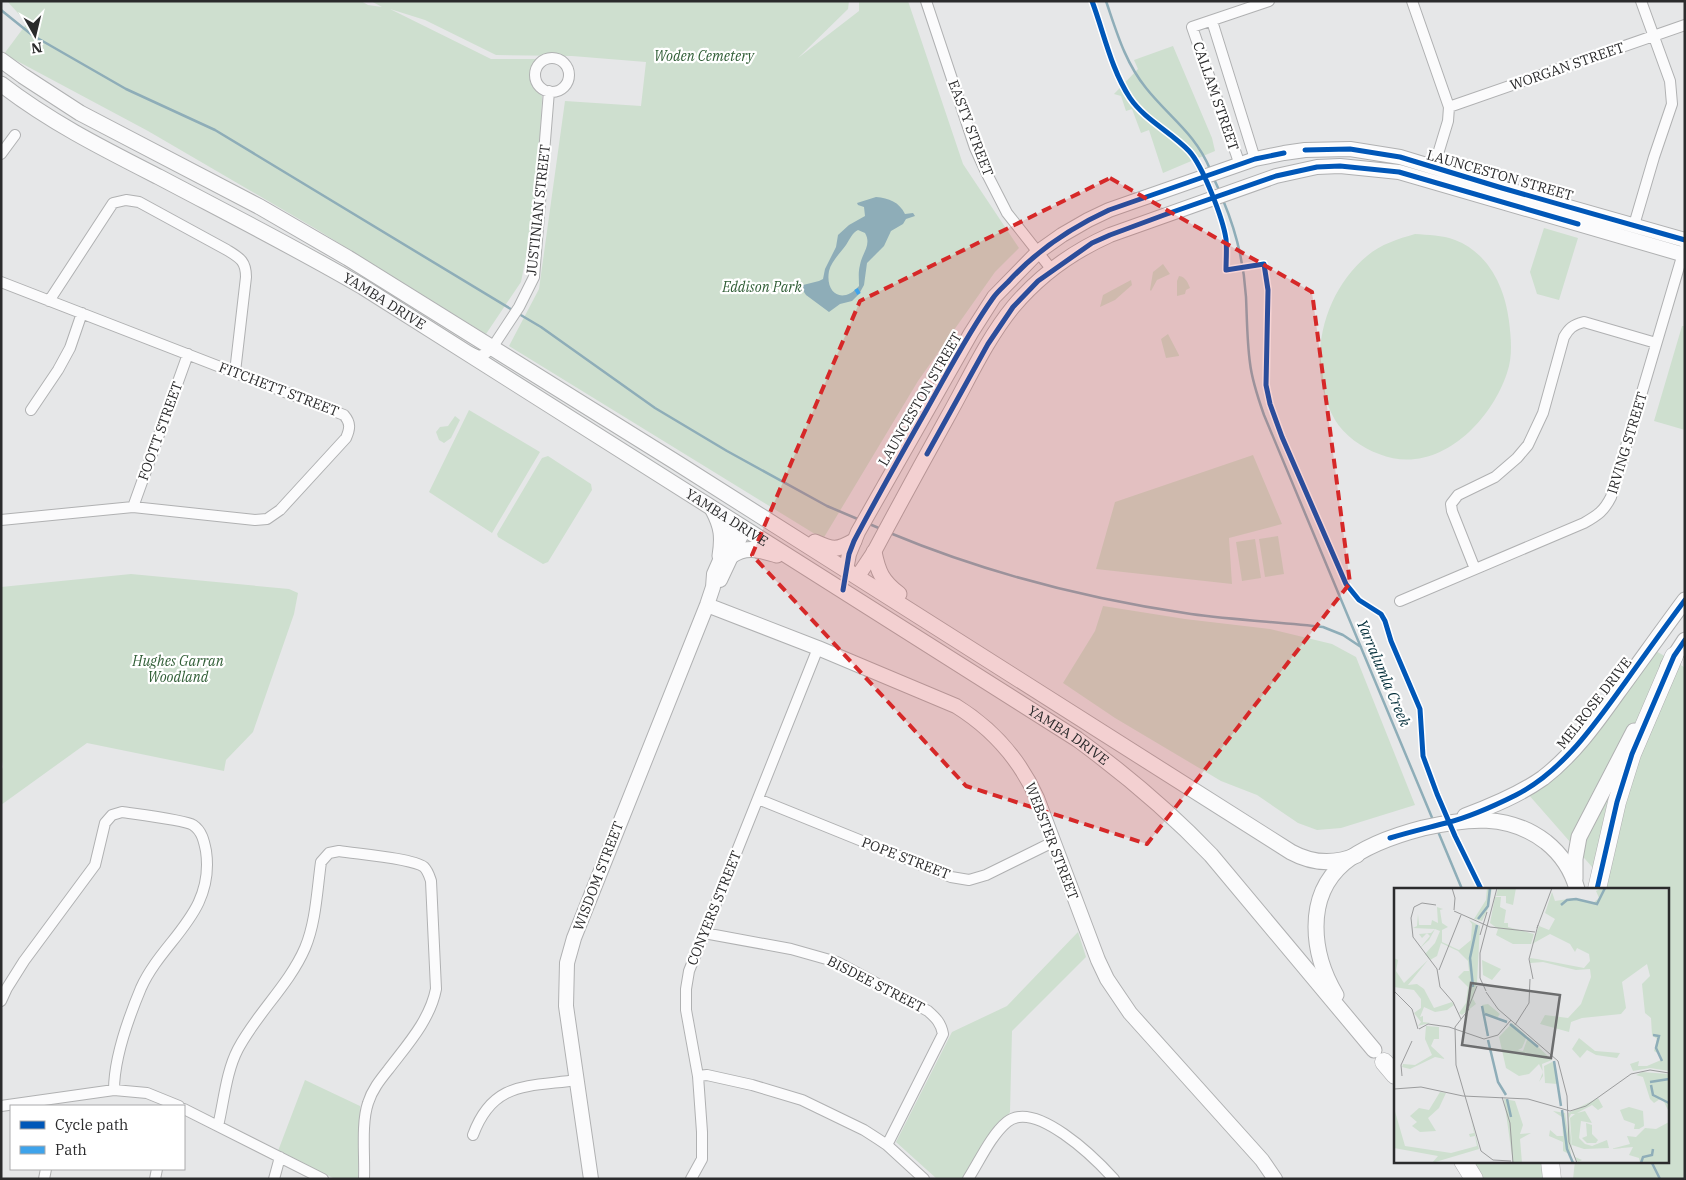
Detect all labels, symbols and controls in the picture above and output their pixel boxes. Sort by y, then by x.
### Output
north arrow [10,10,60,60]
text: N [30,38,44,58]
street label: WORGAN STREET [1507,38,1627,94]
street label: CALLAM STREET [1189,39,1243,153]
park label: Woden Cemetery [654,47,756,65]
street label: EASTY STREET [944,77,998,179]
street label: JUSTINIAN STREET [522,143,554,277]
street label: LAUNCESTON STREET [1425,145,1575,205]
street label: YAMBA DRIVE [340,268,429,334]
park label: Eddison Park [721,278,802,296]
street label: LAUNCESTON STREET [874,329,966,469]
street label: FITCHETT STREET [216,358,342,420]
street label: FOOTT STREET [134,379,186,483]
street label: IRVING STREET [1603,390,1651,496]
street label: YAMBA DRIVE [682,484,772,550]
water label: Yarralumla Creek [1353,617,1415,729]
park label: Hughes Garran Woodland [131,652,224,686]
street label: MELROSE DRIVE [1553,653,1635,753]
street label: YAMBA DRIVE [1024,701,1113,769]
street label: WEBSTER STREET [1021,780,1083,902]
street label: WISDOM STREET [569,819,627,933]
street label: POPE STREET [859,833,953,883]
street label: CONYERS STREET [683,848,745,968]
inset map [1394,888,1668,1162]
street label: BISDEE STREET [824,952,928,1016]
legend [10,1105,185,1170]
text: Cycle path [55,1115,128,1134]
text: Path [55,1140,87,1159]

